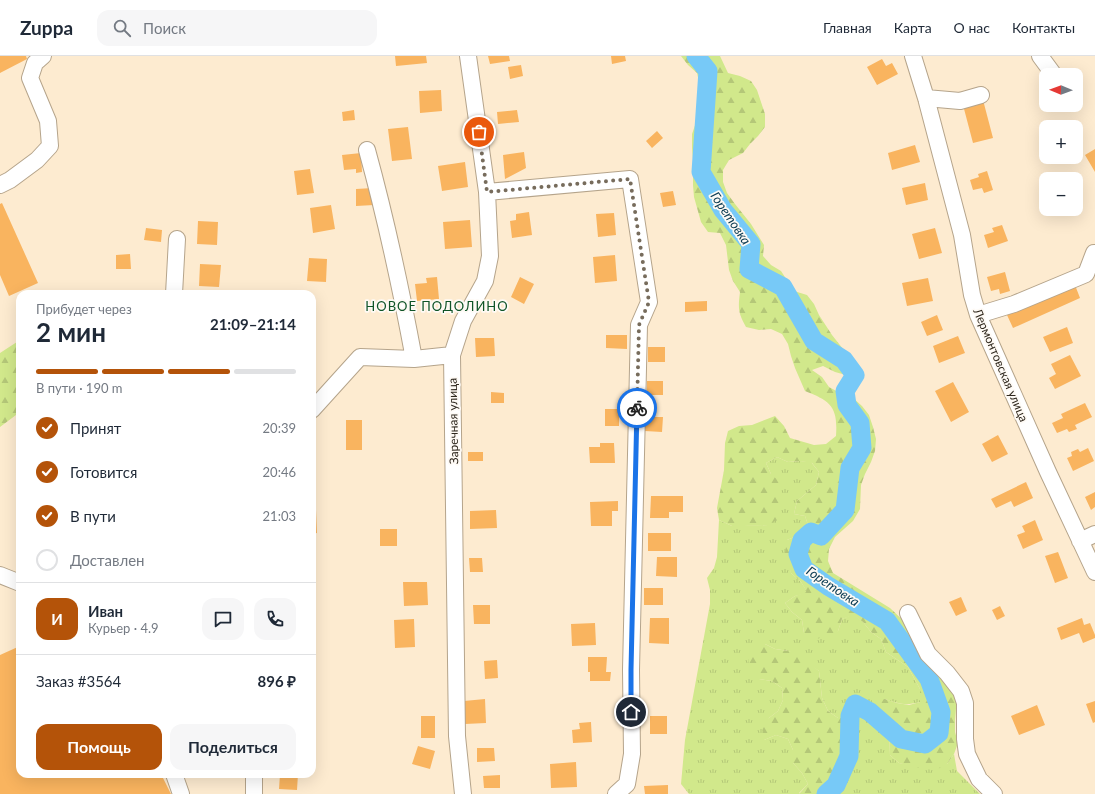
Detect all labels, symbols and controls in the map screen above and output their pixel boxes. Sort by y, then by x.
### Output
search box [97,10,377,46]
text: Zuppa [20,16,73,39]
icon: search [111,17,133,39]
text: Поиск [143,19,186,37]
text: Главная [823,19,872,36]
text: Карта [894,19,932,36]
text: О нас [954,19,990,36]
text: Контакты [1012,19,1075,36]
north arrow [1039,68,1083,112]
map controls [1039,68,1083,216]
pin [462,115,496,149]
button: + [1039,120,1083,164]
icon: bag [468,121,490,143]
button: − [1039,172,1083,216]
water label: Горетовка [708,189,755,248]
district label: НОВОЕ ПОДОЛИНО [365,298,509,314]
text: Прибудет через [36,301,132,317]
street label: Лермонтовская улица [970,305,1032,424]
text: 21:09–21:14 [210,315,296,333]
text: 2 мин [36,316,106,348]
street label: Заречная улица [445,378,461,464]
text: В пути · 190 m [36,380,122,396]
courier [617,388,657,428]
icon: bike [626,397,648,419]
icon: check [36,417,58,439]
text: Принят [70,419,121,437]
text: 20:39 [263,420,296,436]
icon: check [36,461,58,483]
text: Готовится [70,463,137,481]
text: 20:46 [263,464,296,480]
icon: check [36,505,58,527]
text: В пути [70,507,116,525]
text: 21:03 [263,508,296,524]
text: Доставлен [70,551,145,569]
water label: Горетовка [804,563,863,610]
button: chat [202,598,244,640]
button: phone [254,598,296,640]
text: Иван [88,602,123,620]
text: И [51,610,63,628]
text: Курьер · 4.9 [88,620,159,636]
text: Заказ #3564 [36,672,121,690]
text: 896 ₽ [258,672,296,690]
pin [614,695,648,729]
icon: home [620,701,642,723]
button: Помощь [36,724,162,770]
button: Поделиться [170,724,296,770]

